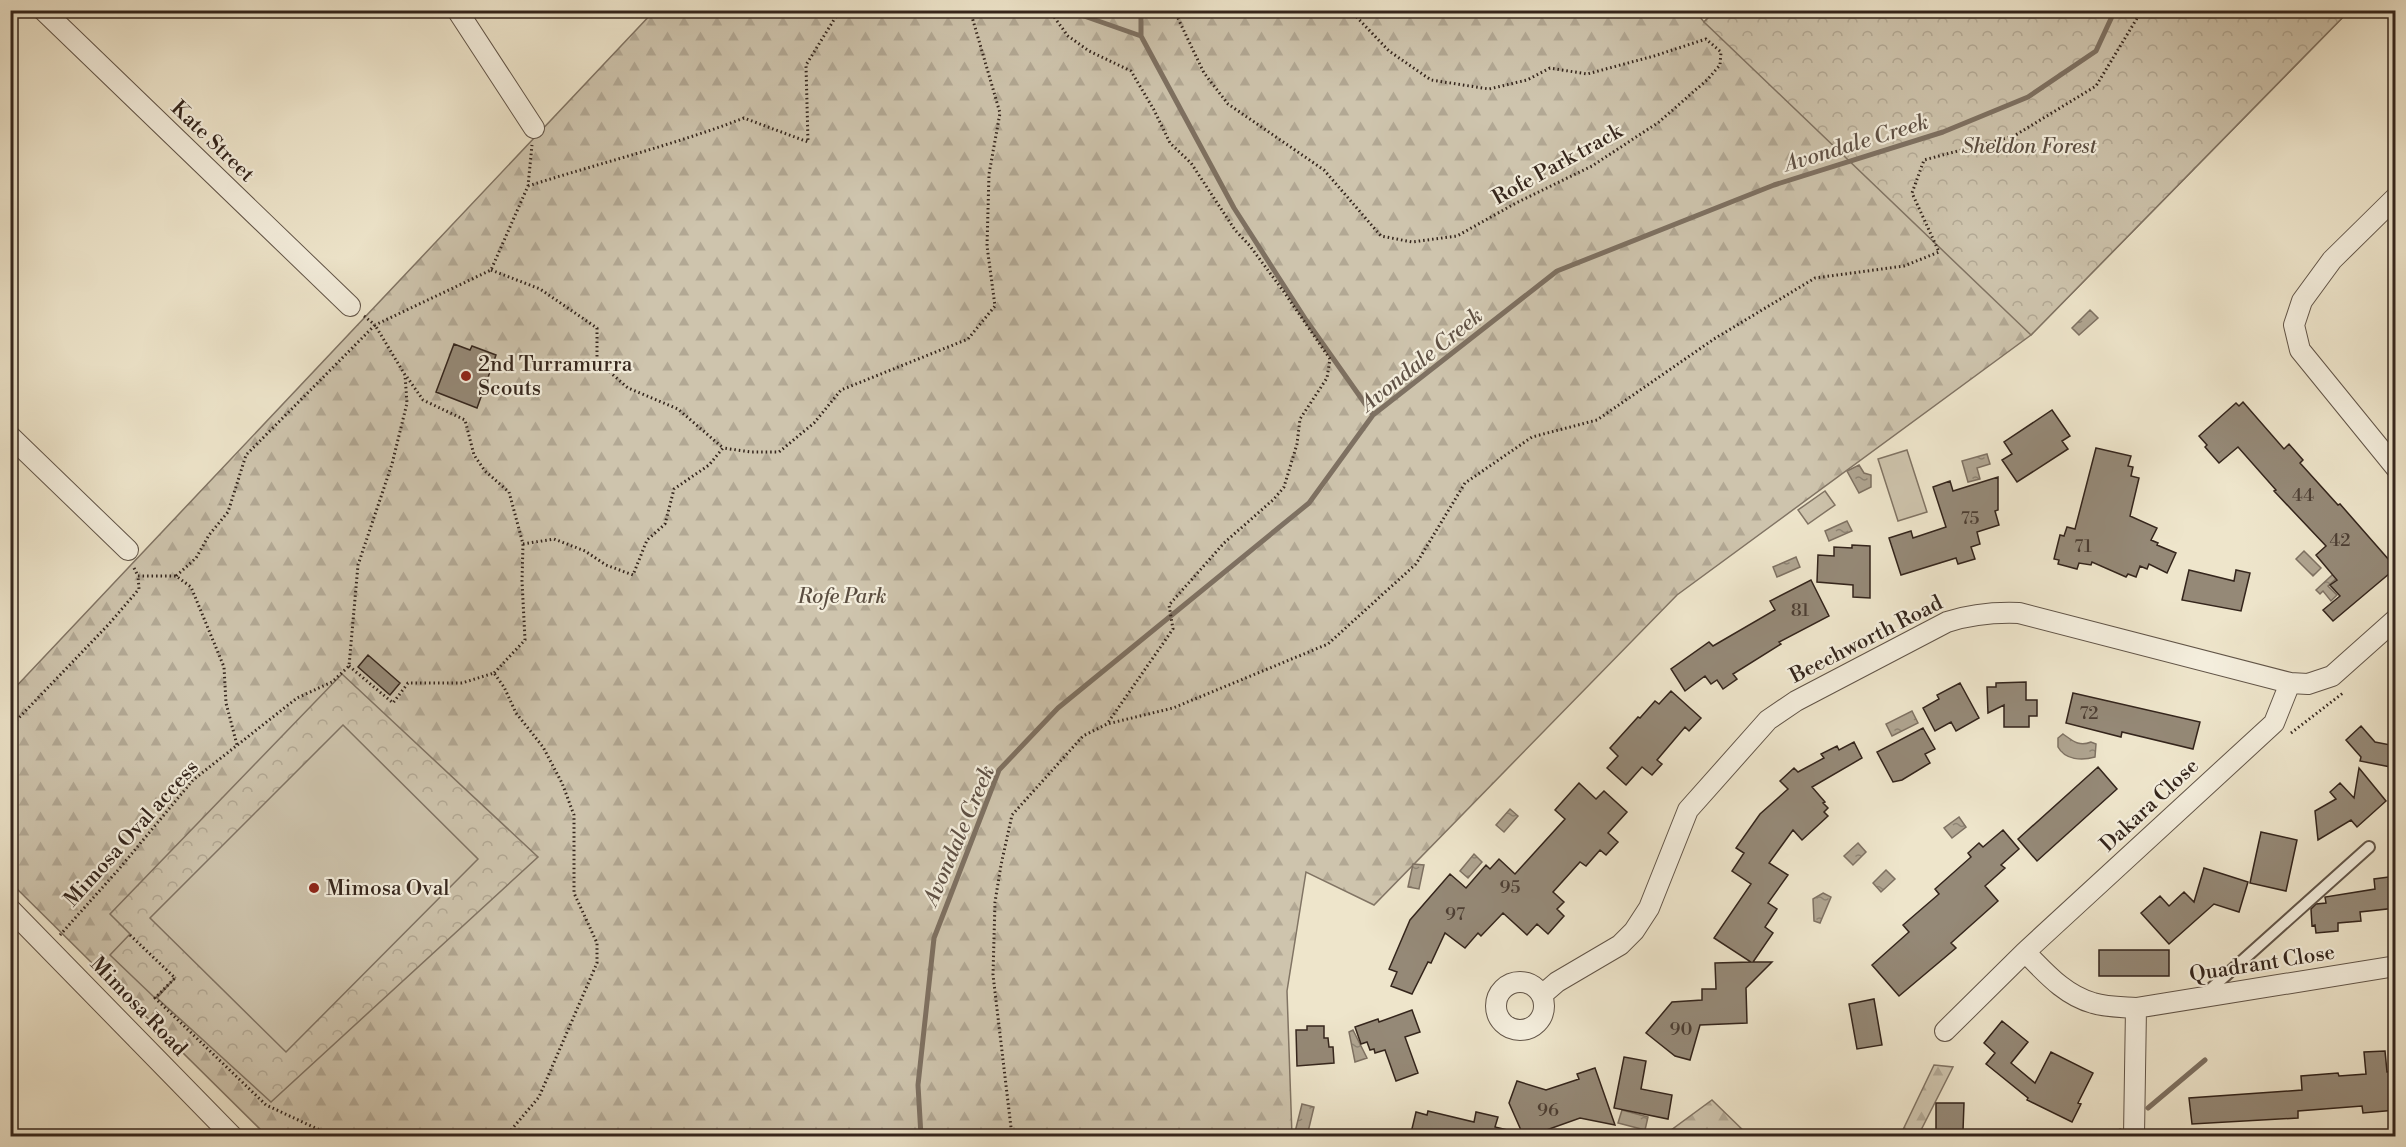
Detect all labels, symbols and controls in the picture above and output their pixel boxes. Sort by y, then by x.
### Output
street label: Kate Street [165,96,260,188]
water label: Avondale Creek [1779,109,1932,179]
street label: Rofe Park track [1488,118,1628,211]
park label: Sheldon Forest [1961,134,2098,160]
water label: Avondale Creek [1354,303,1489,419]
place label: 2nd Turramurra Scouts [478,352,633,402]
marker: 2nd Turramurra Scouts [459,369,473,383]
house number: 44 [2292,484,2314,507]
house number: 75 [1961,507,1979,530]
house number: 42 [2330,529,2350,552]
house number: 71 [2074,535,2092,558]
park label: Rofe Park [796,584,887,610]
street label: Beechworth Road [1785,590,1947,690]
house number: 81 [1791,599,1809,622]
house number: 72 [2079,702,2099,725]
street label: Dakara Close [2095,753,2204,858]
street label: Mimosa Oval access [59,755,205,912]
water label: Avondale Creek [917,761,1001,912]
place label: Mimosa Oval [326,876,449,902]
house number: 95 [1500,876,1520,899]
marker: Mimosa Oval [307,881,321,895]
house number: 97 [1445,903,1465,926]
street label: Quadrant Close [2187,940,2337,988]
street label: Mimosa Road [84,951,192,1062]
house number: 90 [1670,1018,1692,1041]
house number: 96 [1537,1099,1559,1122]

